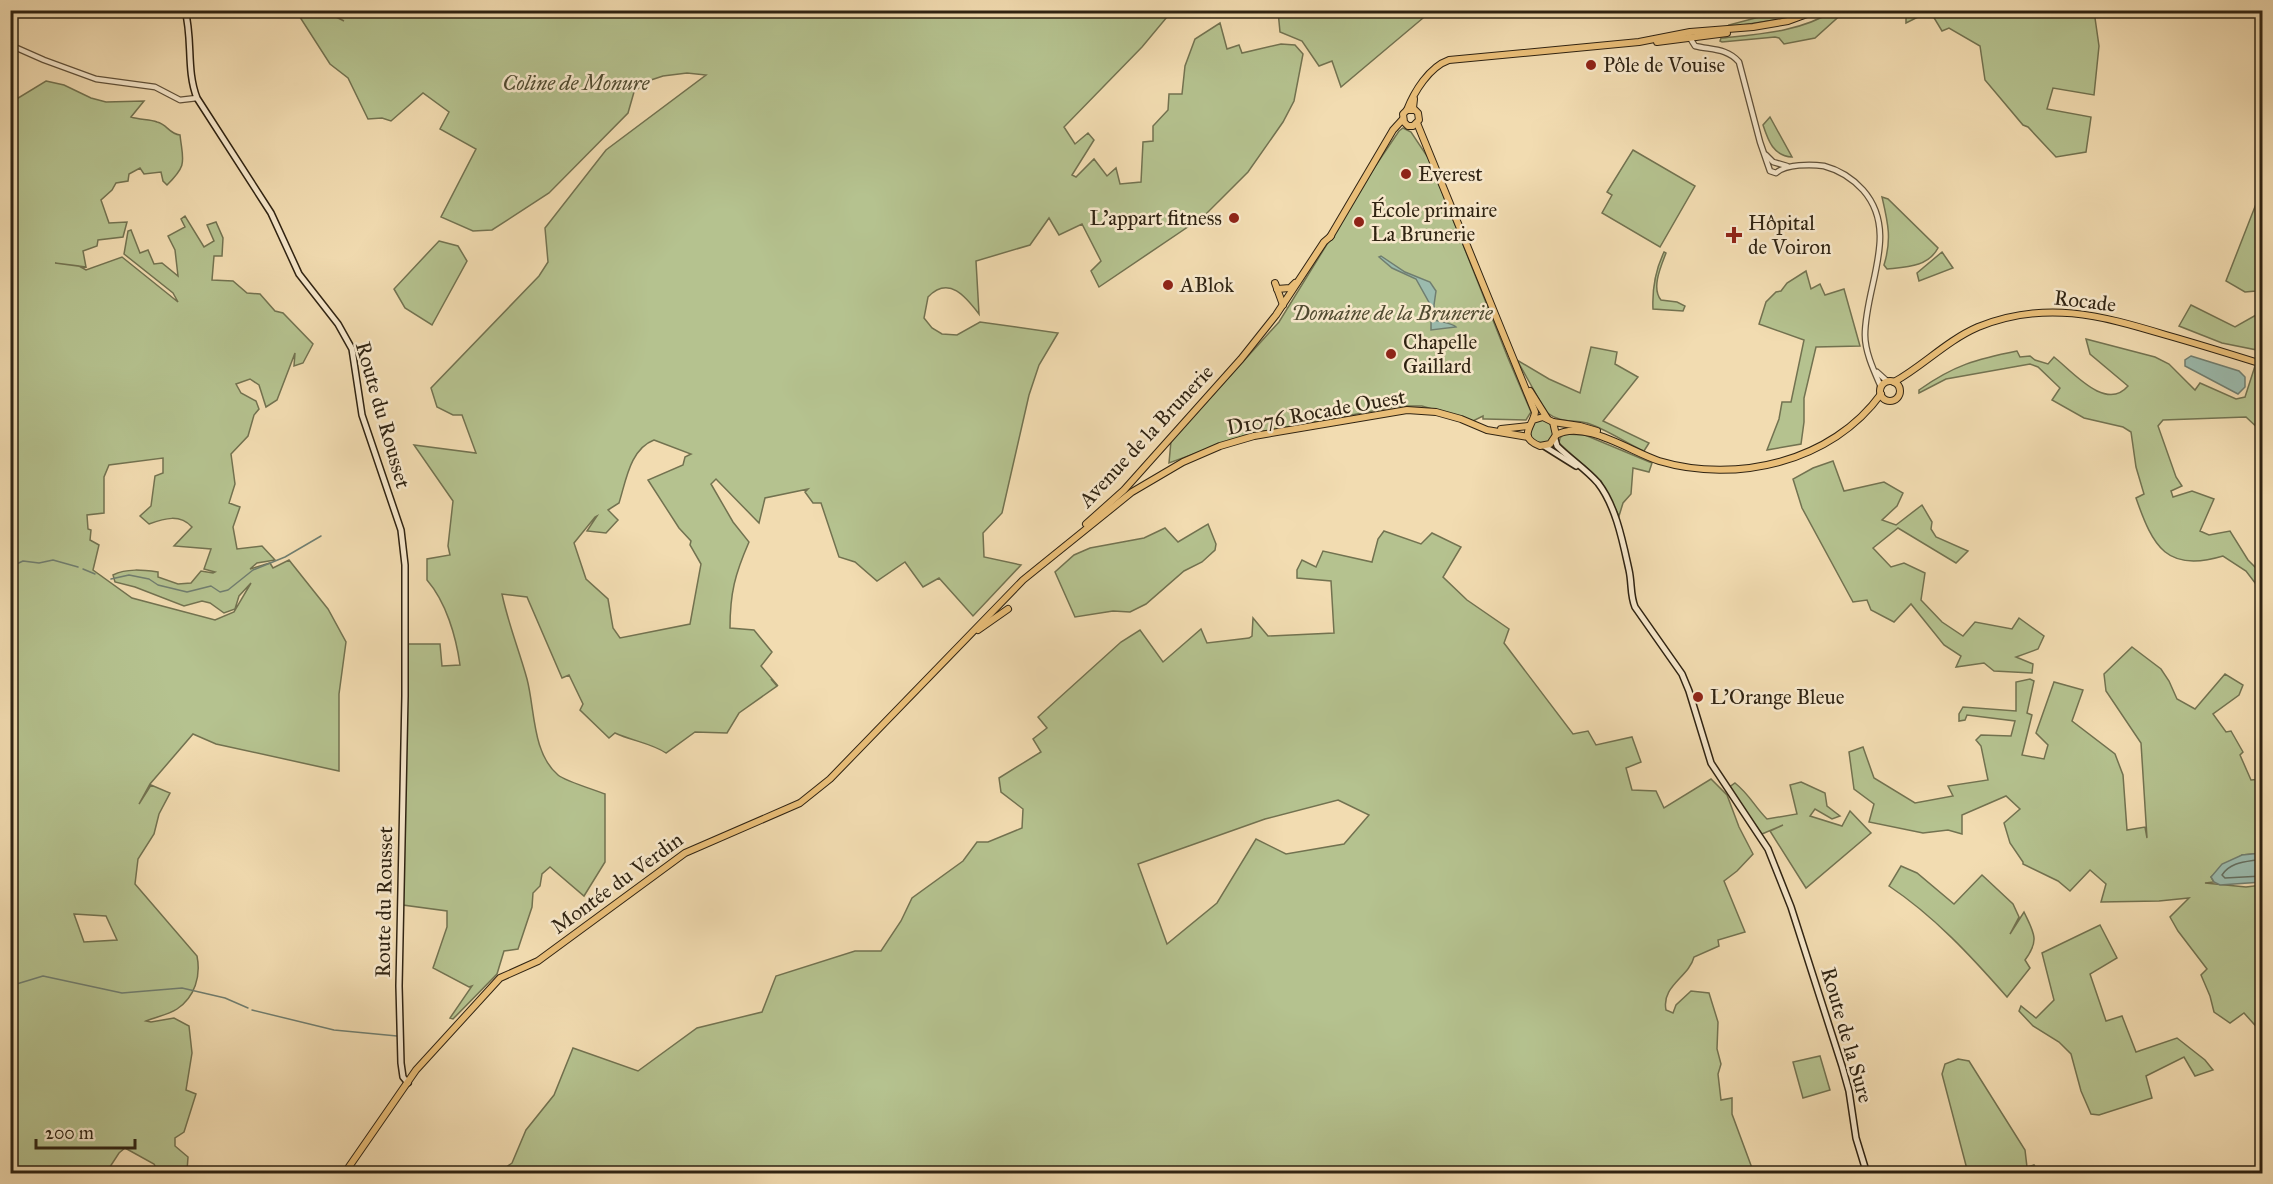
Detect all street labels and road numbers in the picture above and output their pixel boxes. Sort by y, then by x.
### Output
street label: Rocade [2052,284,2118,318]
street label: Route du Rousset [350,339,417,492]
street label: Avenue de la Brunerie [1072,359,1219,514]
street label: D1076 Rocade Ouest [1224,383,1408,441]
street label: Route du Rousset [370,825,398,978]
street label: Montée du Verdin [546,827,688,939]
street label: Route de la Sure [1815,964,1879,1106]

